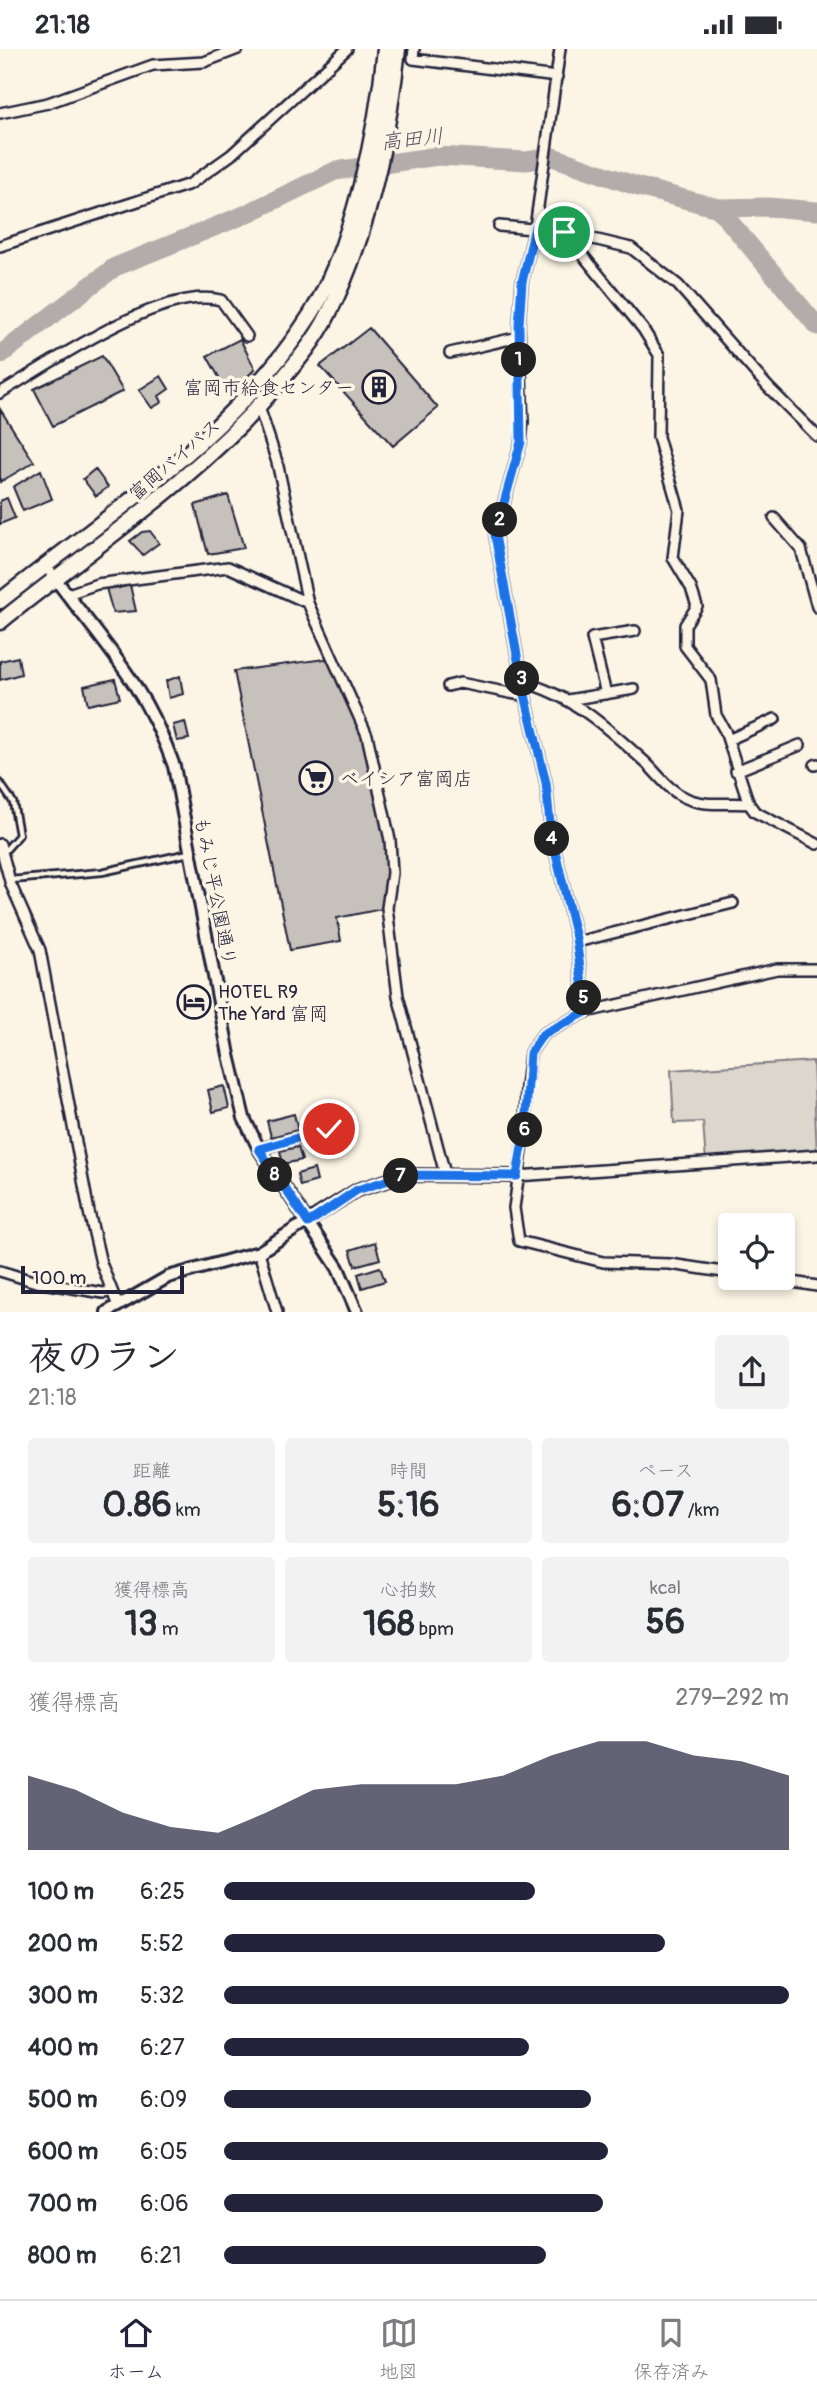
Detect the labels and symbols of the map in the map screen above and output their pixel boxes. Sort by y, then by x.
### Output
water label: 高田川 [379,123,445,156]
pin [534,202,594,262]
pin: 1 [502,343,536,377]
building icon: 富岡市給食センター [360,368,398,406]
place label: 富岡市給食センター [184,376,354,400]
street label: 富岡バイパス [124,413,225,506]
pin: 2 [482,503,518,538]
pin: 3 [504,661,540,697]
supermarket icon: ベイシア富岡店 [297,759,335,797]
place label: ベイシア富岡店 [340,767,473,791]
street label: もみじ平公園通り [189,814,241,968]
pin: 4 [534,821,570,857]
place label: HOTEL R9 The Yard 富岡 [218,980,328,1026]
pin: 5 [566,981,602,1016]
hotel icon: HOTEL R9 The Yard 富岡 [175,983,213,1021]
pin [299,1099,359,1159]
pin: 6 [508,1113,542,1147]
pin: 8 [258,1157,292,1193]
pin: 7 [384,1159,418,1193]
scale bar [21,1263,184,1295]

